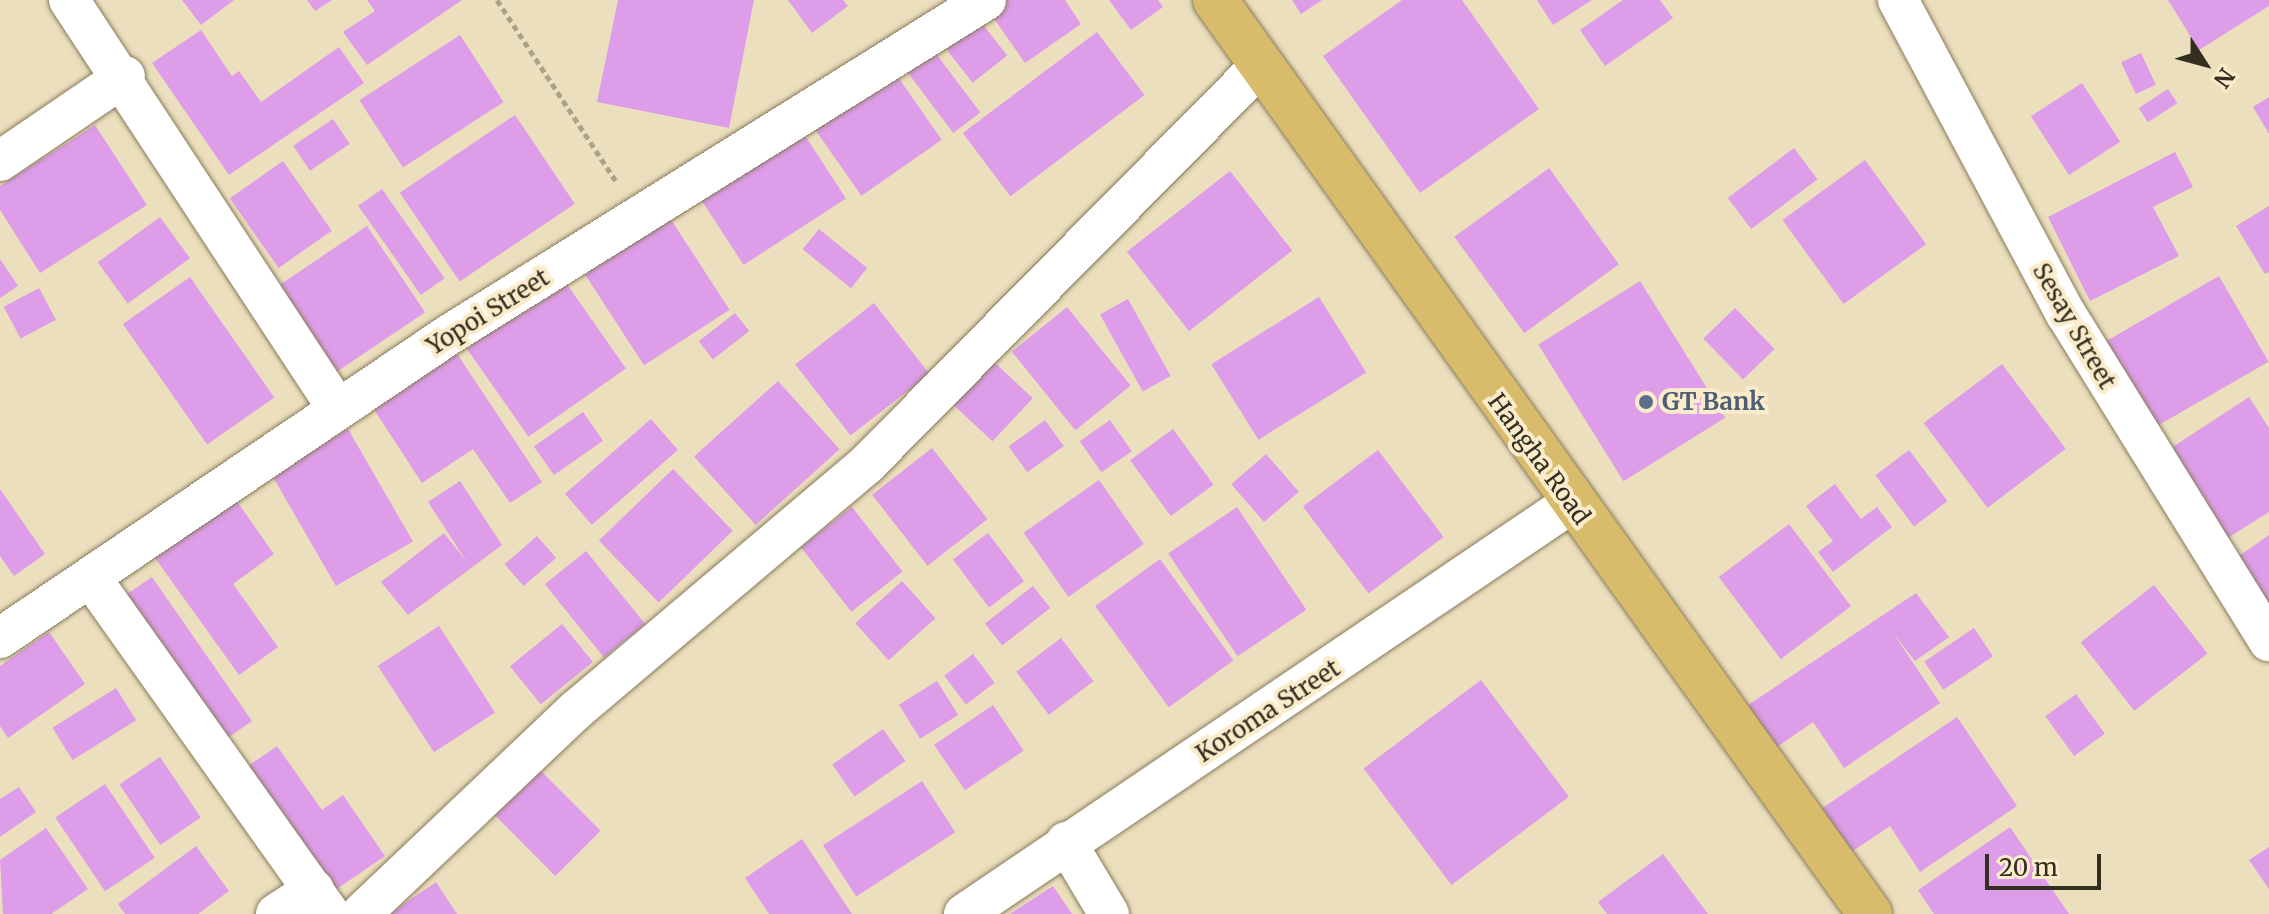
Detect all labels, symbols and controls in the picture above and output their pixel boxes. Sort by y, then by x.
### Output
north arrow [2165,24,2245,104]
text: N [2208,63,2241,93]
street label: Sesay Street [2026,258,2122,394]
street label: Yopoi Street [421,263,555,361]
street label: Hangha Road [1482,388,1596,530]
place label: GT Bank [1662,388,1765,416]
marker: GT Bank [1637,393,1655,411]
street label: Koroma Street [1191,654,1345,768]
scale bar [1989,838,2105,888]
text: 20 m [1999,852,2058,883]

